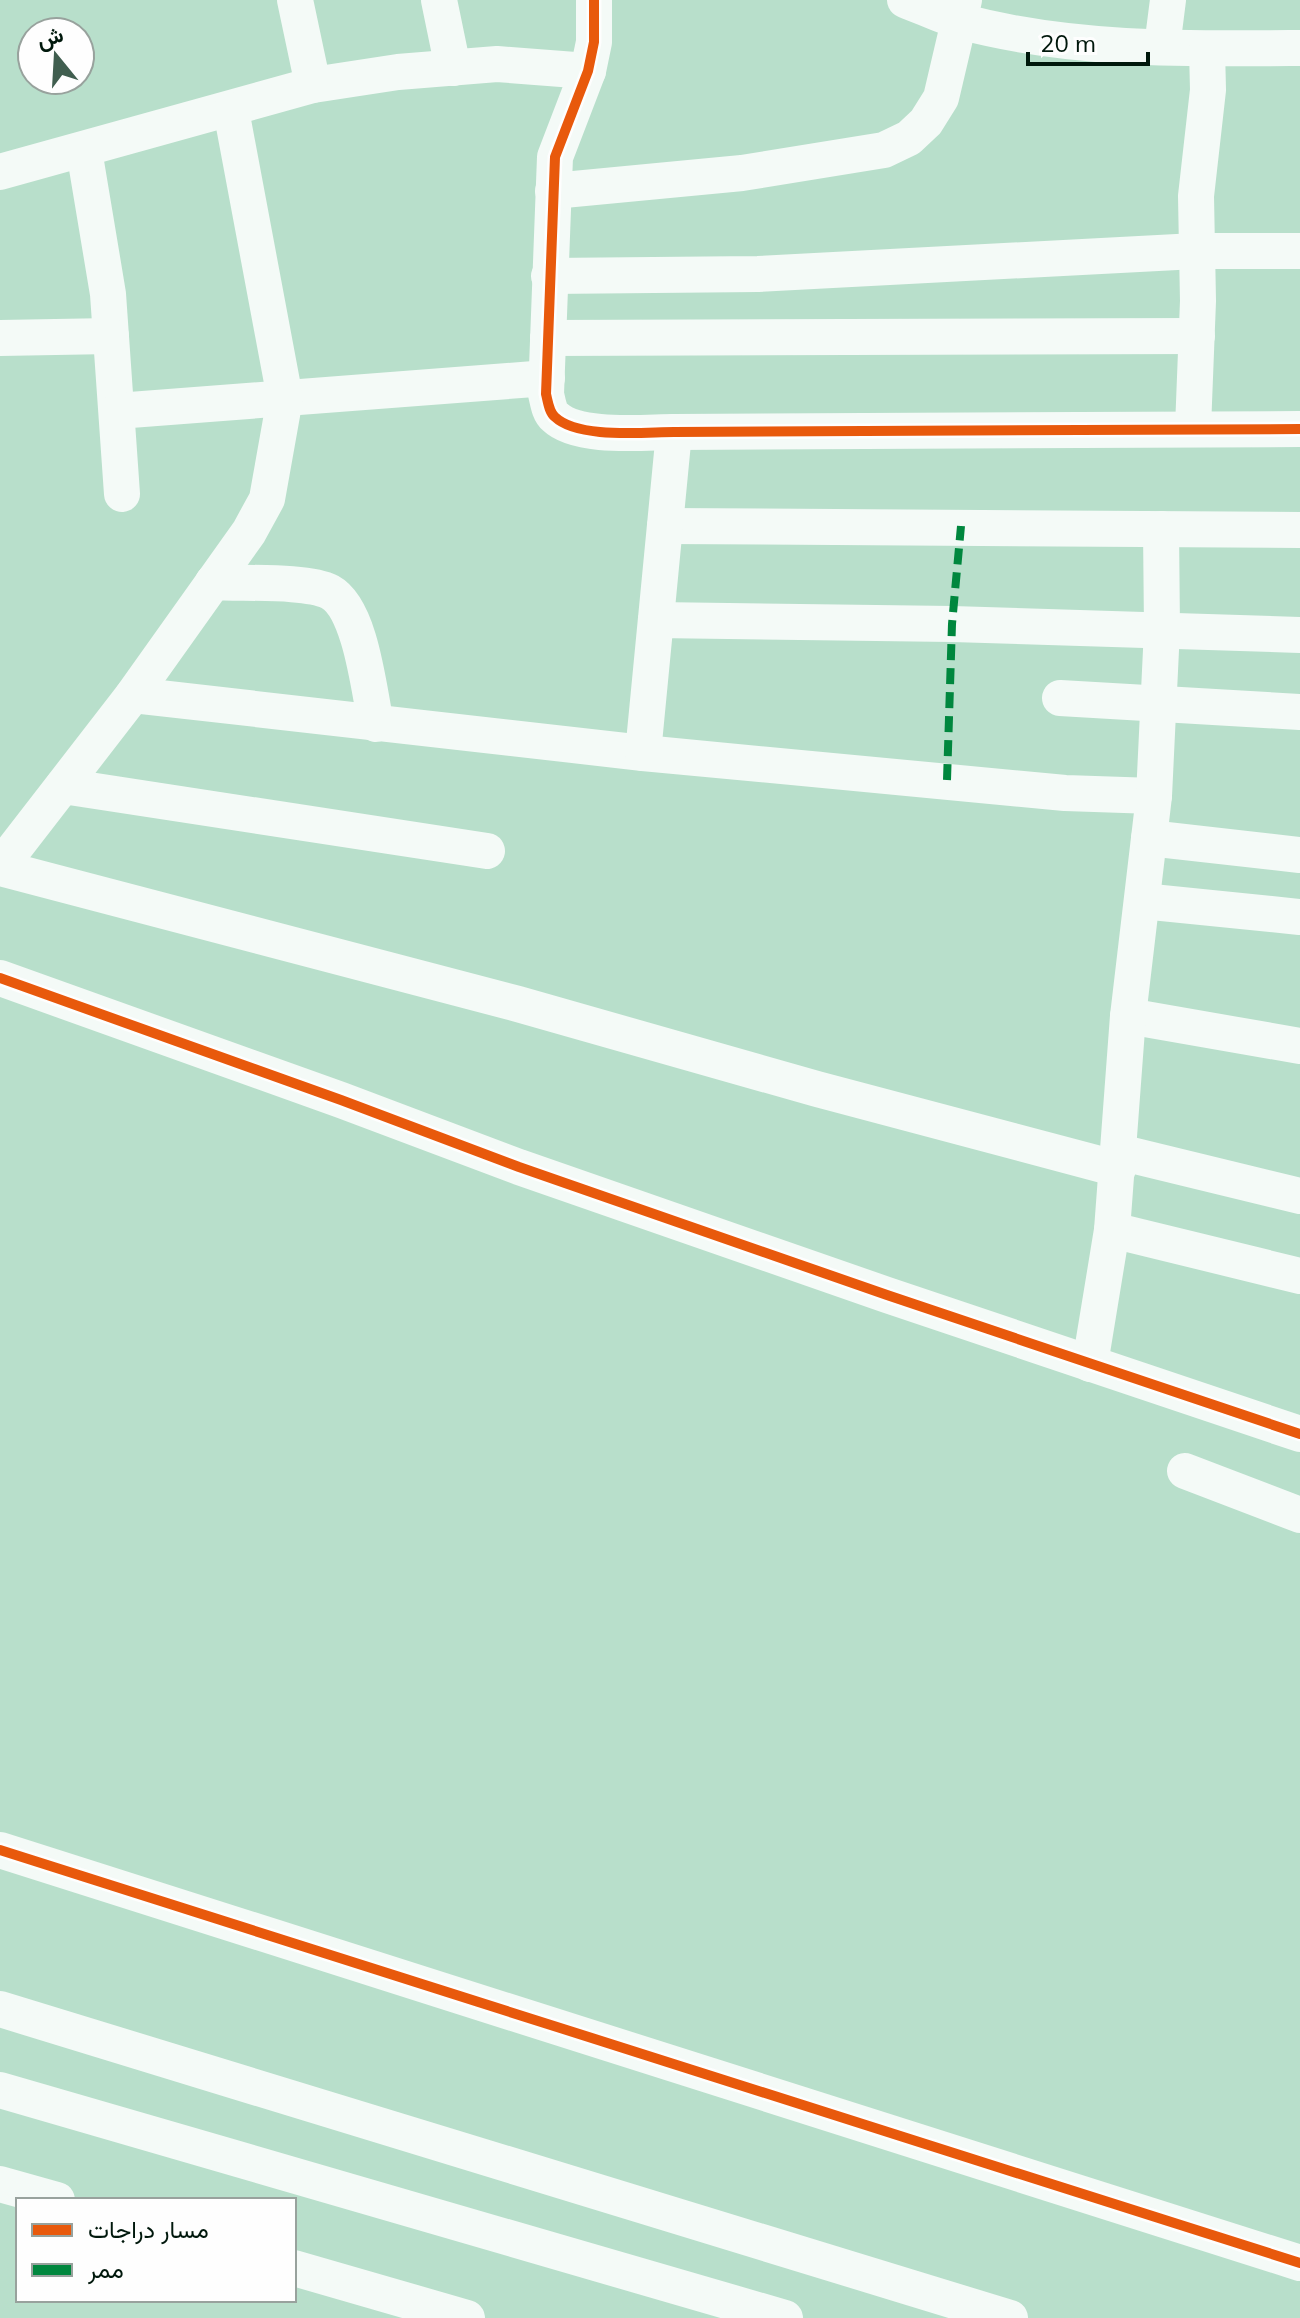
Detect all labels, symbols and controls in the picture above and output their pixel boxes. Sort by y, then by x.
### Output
north arrow [16,16,96,96]
scale bar [1028,16,1148,66]
text: ش [33,20,67,54]
text: 20 m [1040,28,1096,58]
legend [16,2198,296,2302]
text: مسار دراجات [88,2214,209,2245]
text: ممر [87,2254,124,2285]

